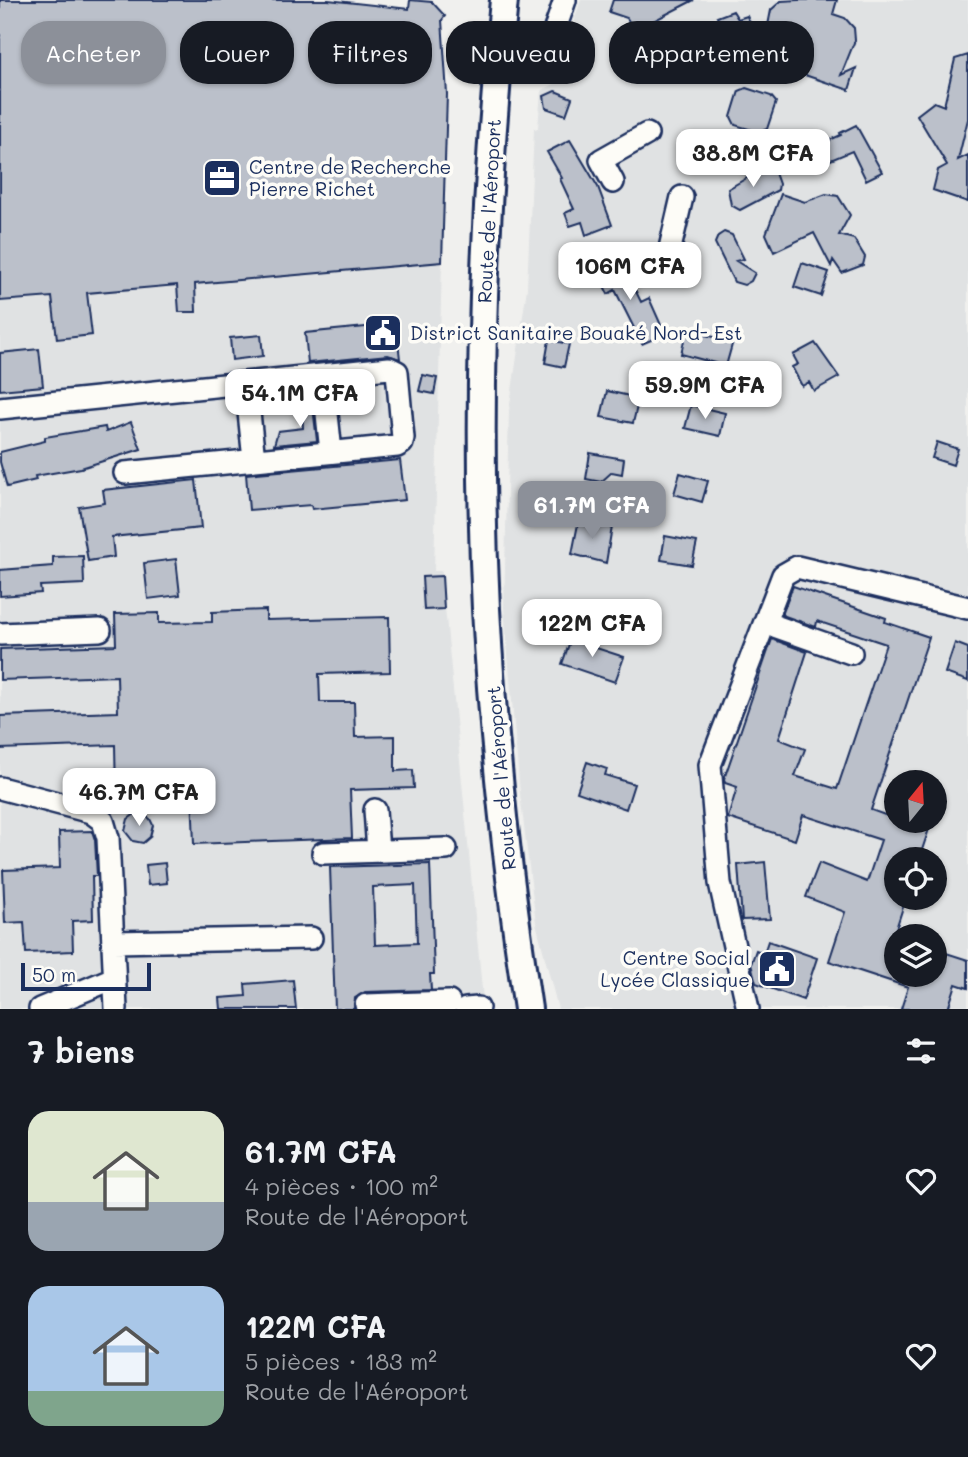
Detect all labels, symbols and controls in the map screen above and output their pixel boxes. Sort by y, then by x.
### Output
chip: Acheter [21,21,166,84]
chip: Louer [180,21,294,84]
chip: Filtres [308,21,432,84]
chip: Nouveau [446,21,595,84]
chip: Appartement [609,21,814,84]
street label: Route de l'Aéroport [471,118,506,304]
pin: 38.8M CFA [673,130,833,189]
text: 38.8M CFA [692,137,814,167]
place label: Centre de Recherche Pierre Richet [249,154,451,201]
office icon: Centre de Recherche Pierre Richet [201,157,243,199]
pin: 106M CFA [558,243,702,302]
text: 106M CFA [574,250,686,280]
public building icon: District Sanitaire Bouaké Nord- Est [362,312,404,354]
place label: District Sanitaire Bouaké Nord- Est [410,320,742,345]
pin: 59.9M CFA [625,362,785,421]
text: 59.9M CFA [645,369,765,399]
pin: 54.1M CFA [220,370,380,429]
text: 54.1M CFA [241,377,359,407]
pin: 61.7M CFA [512,482,672,541]
text: 61.7M CFA [534,489,650,519]
pin: 122M CFA [520,600,664,659]
text: 122M CFA [538,607,646,637]
street label: Route de l'Aéroport [480,685,521,871]
pin: 46.7M CFA [59,768,219,828]
north arrow [884,770,947,833]
map controls [884,770,947,987]
text: 46.7M CFA [79,776,199,806]
button: locate [884,847,947,910]
button: layers [884,924,947,987]
place label: Centre Social Lycée Classique [601,945,750,992]
public building icon: Centre Social Lycée Classique [756,948,798,990]
scale bar [21,960,150,992]
text: 50 m [32,962,76,987]
text: 7 biens [28,1031,135,1071]
icon: filters [902,1032,940,1070]
text: 61.7M CFA [245,1131,397,1171]
icon: home [84,1139,168,1223]
icon: heart [902,1162,940,1200]
text: 4 pièces · 100 m² [245,1171,438,1201]
text: Route de l'Aéroport [245,1201,469,1231]
text: 122M CFA [245,1306,386,1346]
icon: home [84,1314,168,1398]
icon: heart [902,1337,940,1375]
text: 5 pièces · 183 m² [245,1346,437,1376]
text: Route de l'Aéroport [245,1376,469,1406]

